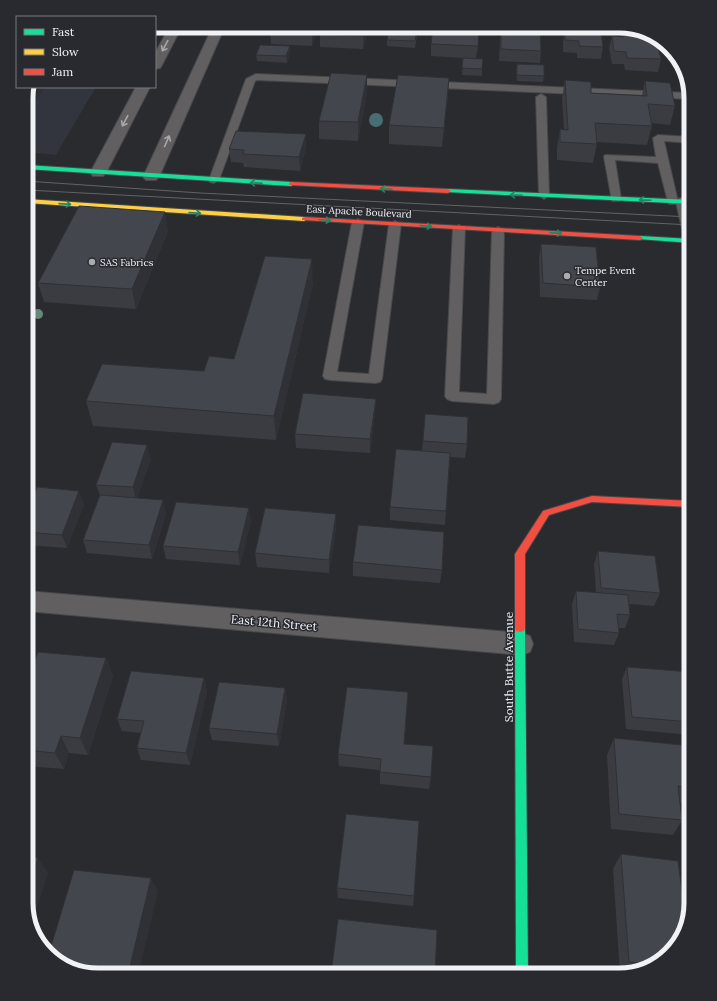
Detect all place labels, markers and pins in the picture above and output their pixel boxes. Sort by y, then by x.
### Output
place label: SAS Fabrics [100,256,154,269]
marker: SAS Fabrics [87,257,97,267]
place label: Tempe Event Center [575,264,636,289]
marker: Tempe Event Center [562,271,572,281]

